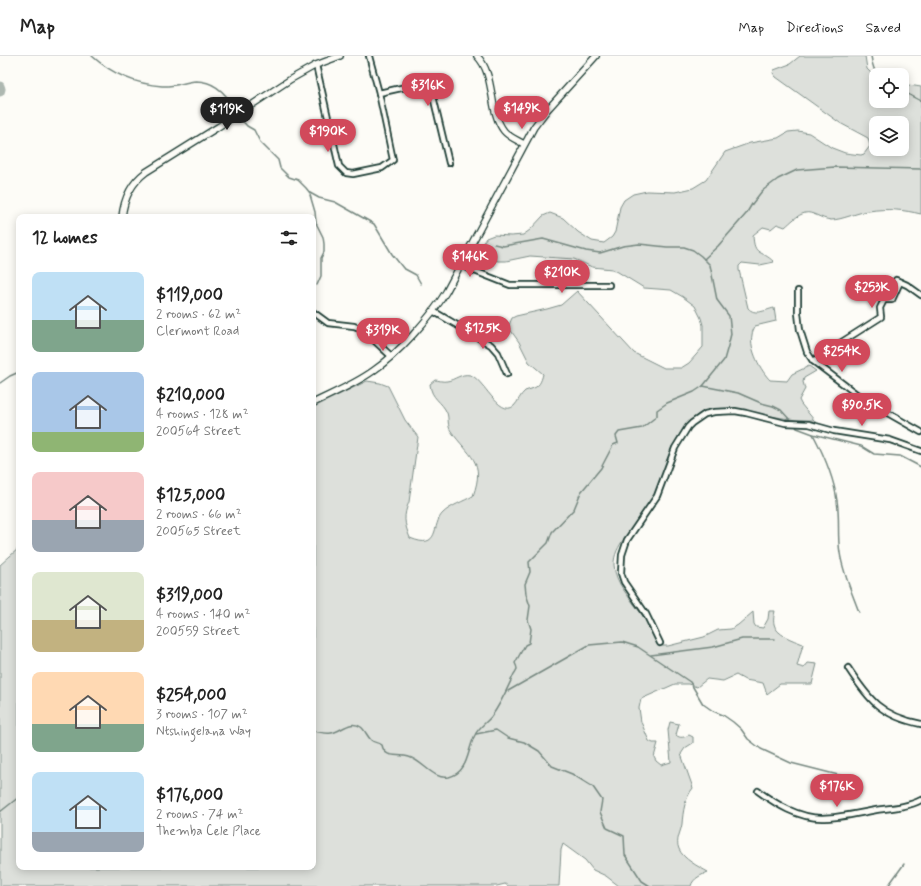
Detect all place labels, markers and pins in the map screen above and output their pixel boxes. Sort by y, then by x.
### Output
pin: $316K [400,73,456,107]
pin: $149K [494,96,550,130]
pin: $119K [199,97,255,131]
pin: $190K [300,119,356,153]
pin: $146K [442,244,498,278]
pin: $210K [534,260,590,294]
pin: $253K [844,275,900,309]
pin: $125K [455,316,511,350]
pin: $319K [355,318,411,352]
pin: $254K [814,339,870,373]
pin: $90.5K [829,393,895,427]
pin: $176K [809,774,865,808]

